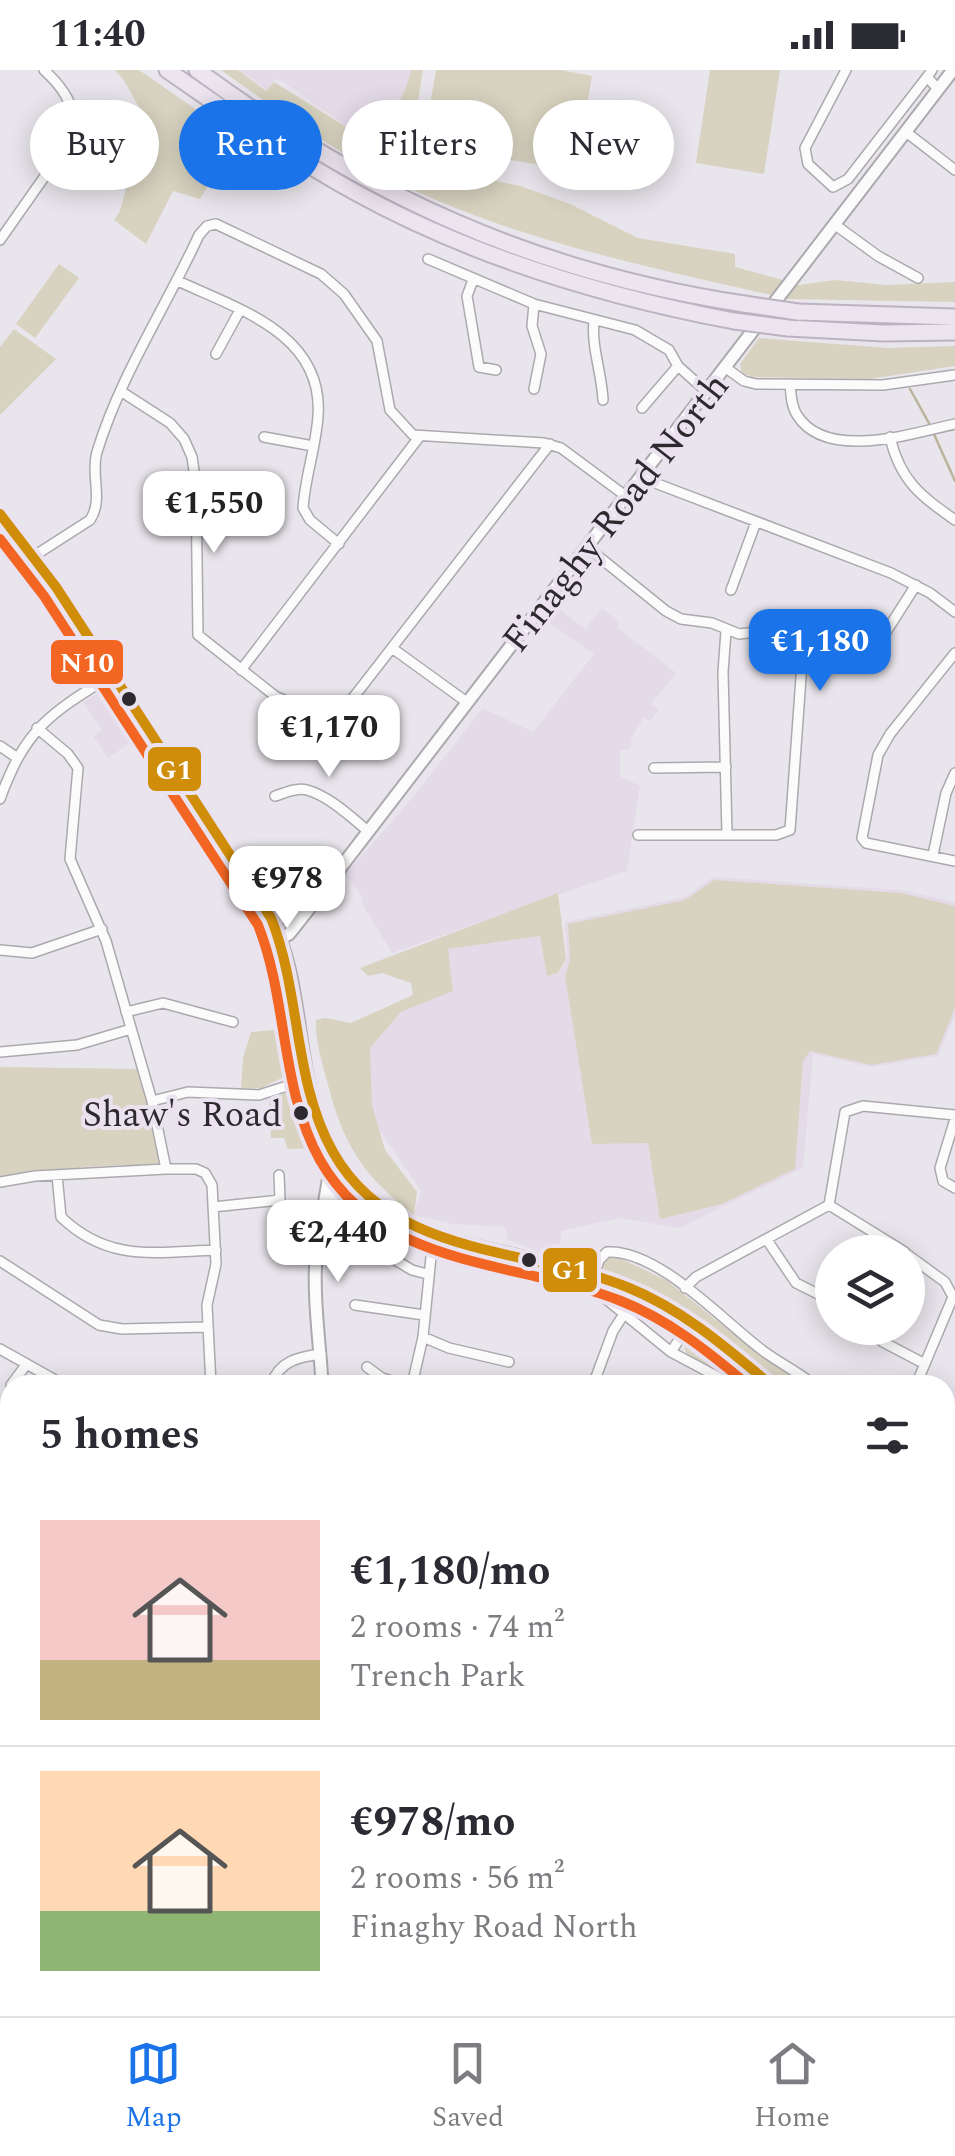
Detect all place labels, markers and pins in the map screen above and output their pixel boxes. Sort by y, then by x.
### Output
pin: €1,550 [133,471,295,556]
pin: €1,180 [739,609,901,694]
unlabelled marker [119,689,139,709]
pin: €1,170 [248,695,410,780]
pin: €978 [228,846,346,931]
place label: Shaw's Road [83,1088,282,1143]
marker: Shaw's Road [291,1103,311,1123]
pin: €2,440 [257,1200,419,1285]
unlabelled marker [519,1250,539,1270]

